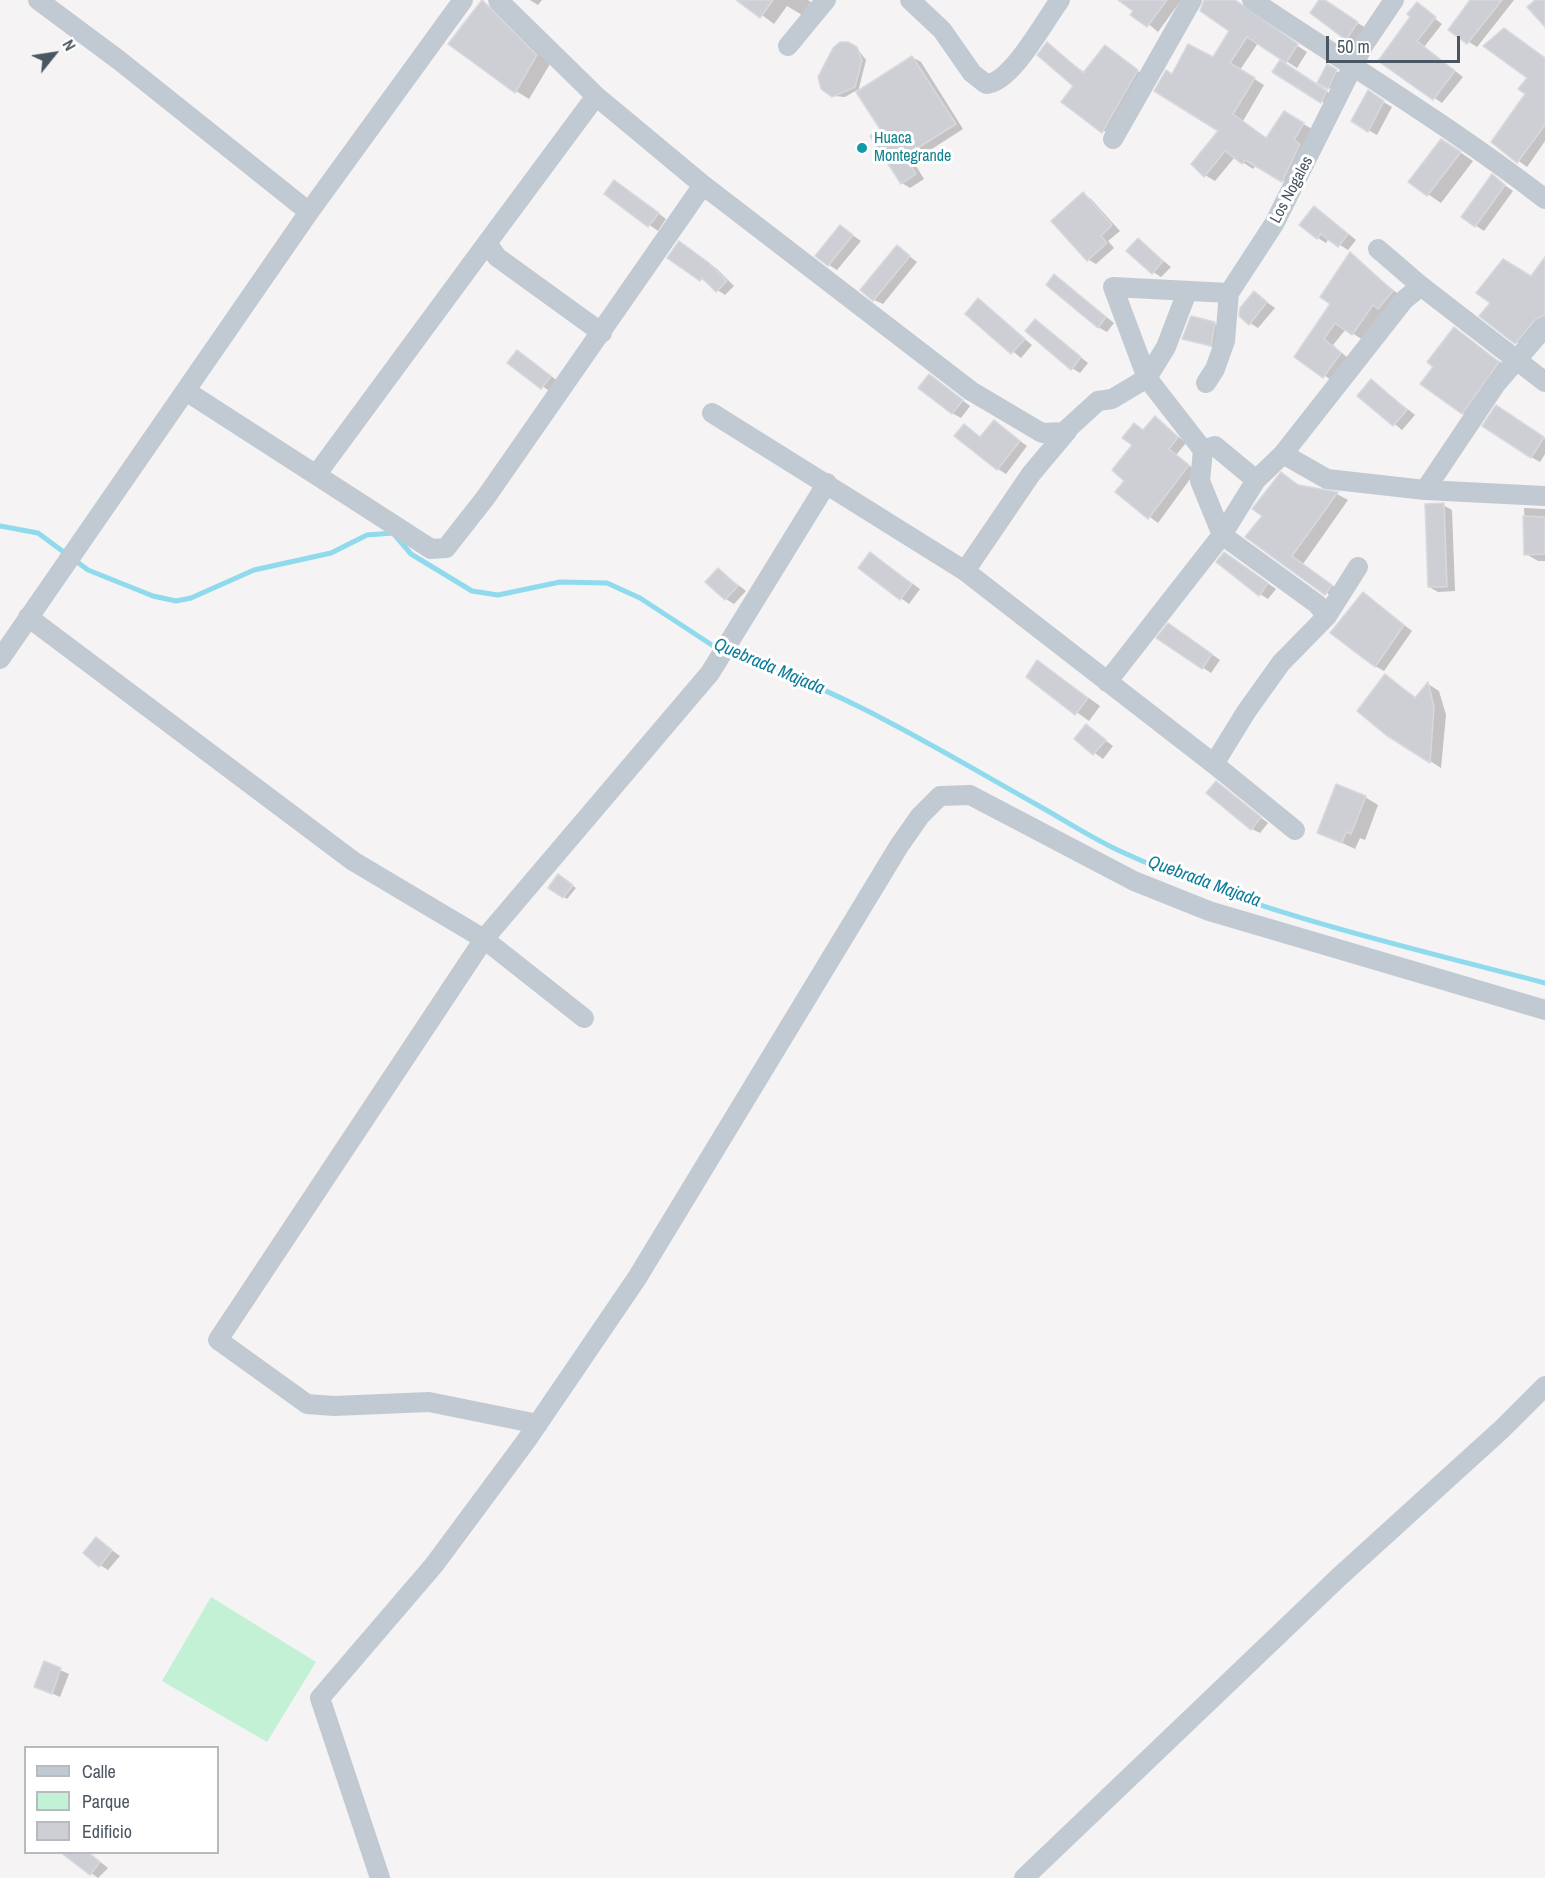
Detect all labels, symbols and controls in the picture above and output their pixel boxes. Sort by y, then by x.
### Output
north arrow [24,24,84,84]
scale bar [1329,24,1462,62]
text: 50 m [1337,34,1370,59]
text: N [58,35,81,55]
place label: Huaca Montegrande [874,129,951,167]
marker: Huaca Montegrande [855,141,869,155]
street label: Los Nogales [1266,153,1318,227]
water label: Quebrada Majada [710,634,828,700]
water label: Quebrada Majada [1145,852,1263,912]
legend [24,1746,219,1854]
text: Calle [82,1759,116,1784]
text: Parque [82,1789,130,1814]
text: Edificio [82,1819,132,1844]

